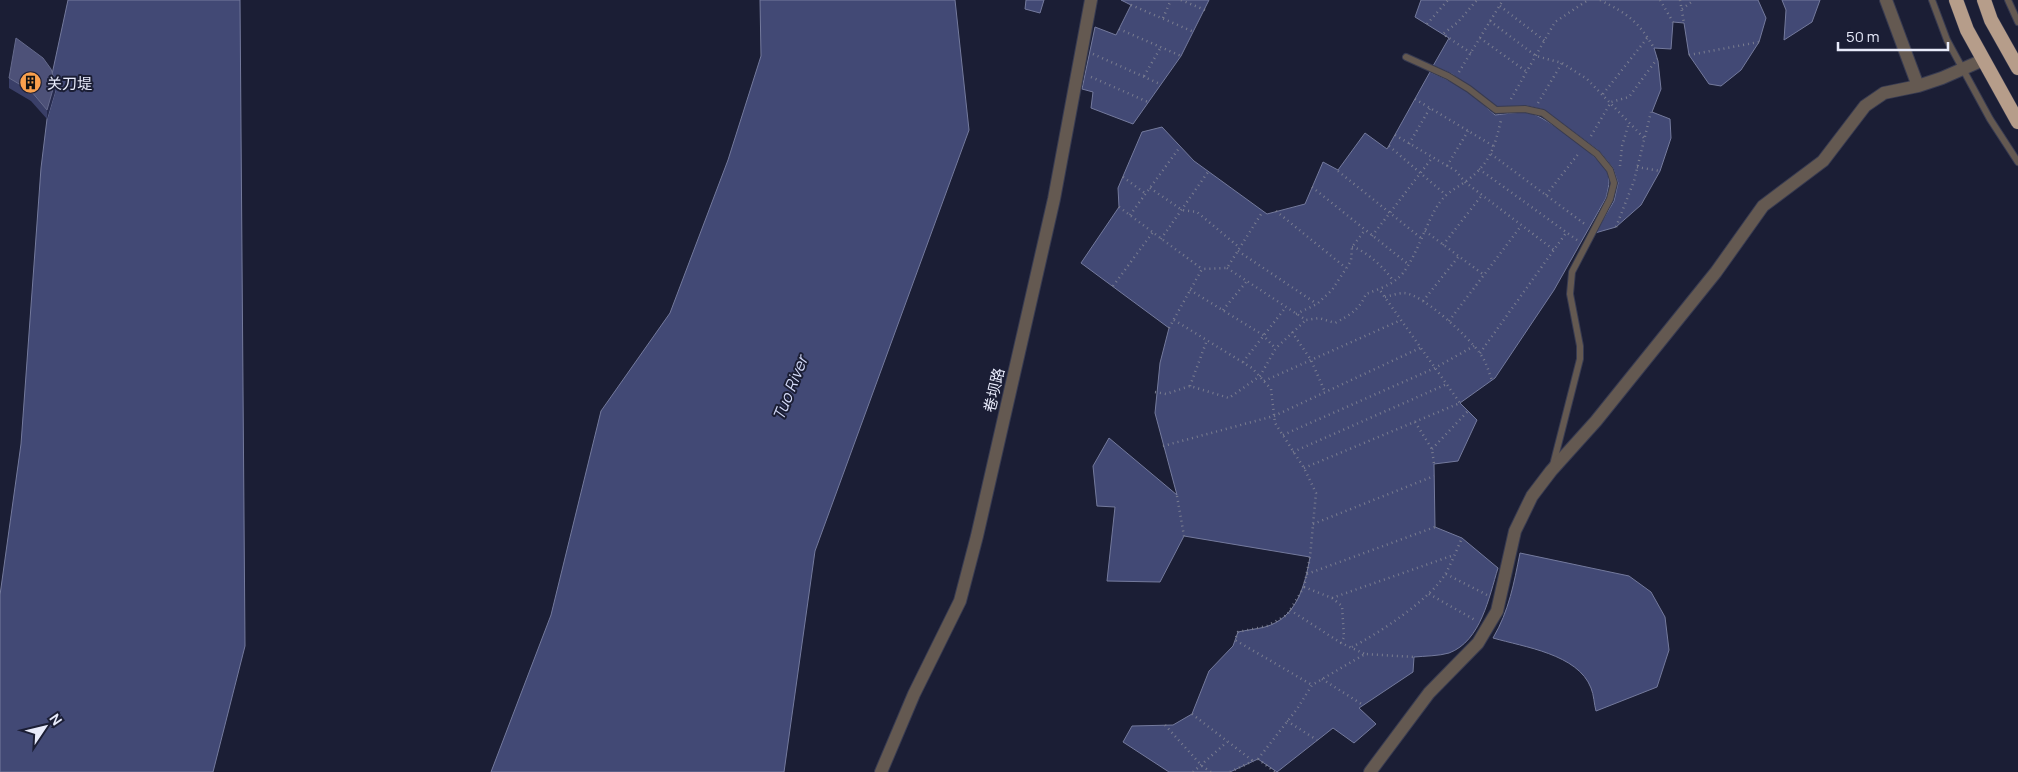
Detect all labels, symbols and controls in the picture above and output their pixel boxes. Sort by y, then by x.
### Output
scale bar [1838,20,1948,52]
text: 50 m [1846,26,1880,47]
building icon: 关刀堤 [19,71,43,95]
place label: 关刀堤 [47,73,92,94]
water label: Tuo River [767,350,814,423]
street label: 卷坝路 [979,366,1009,414]
north arrow [20,702,70,752]
text: N [45,710,67,729]

